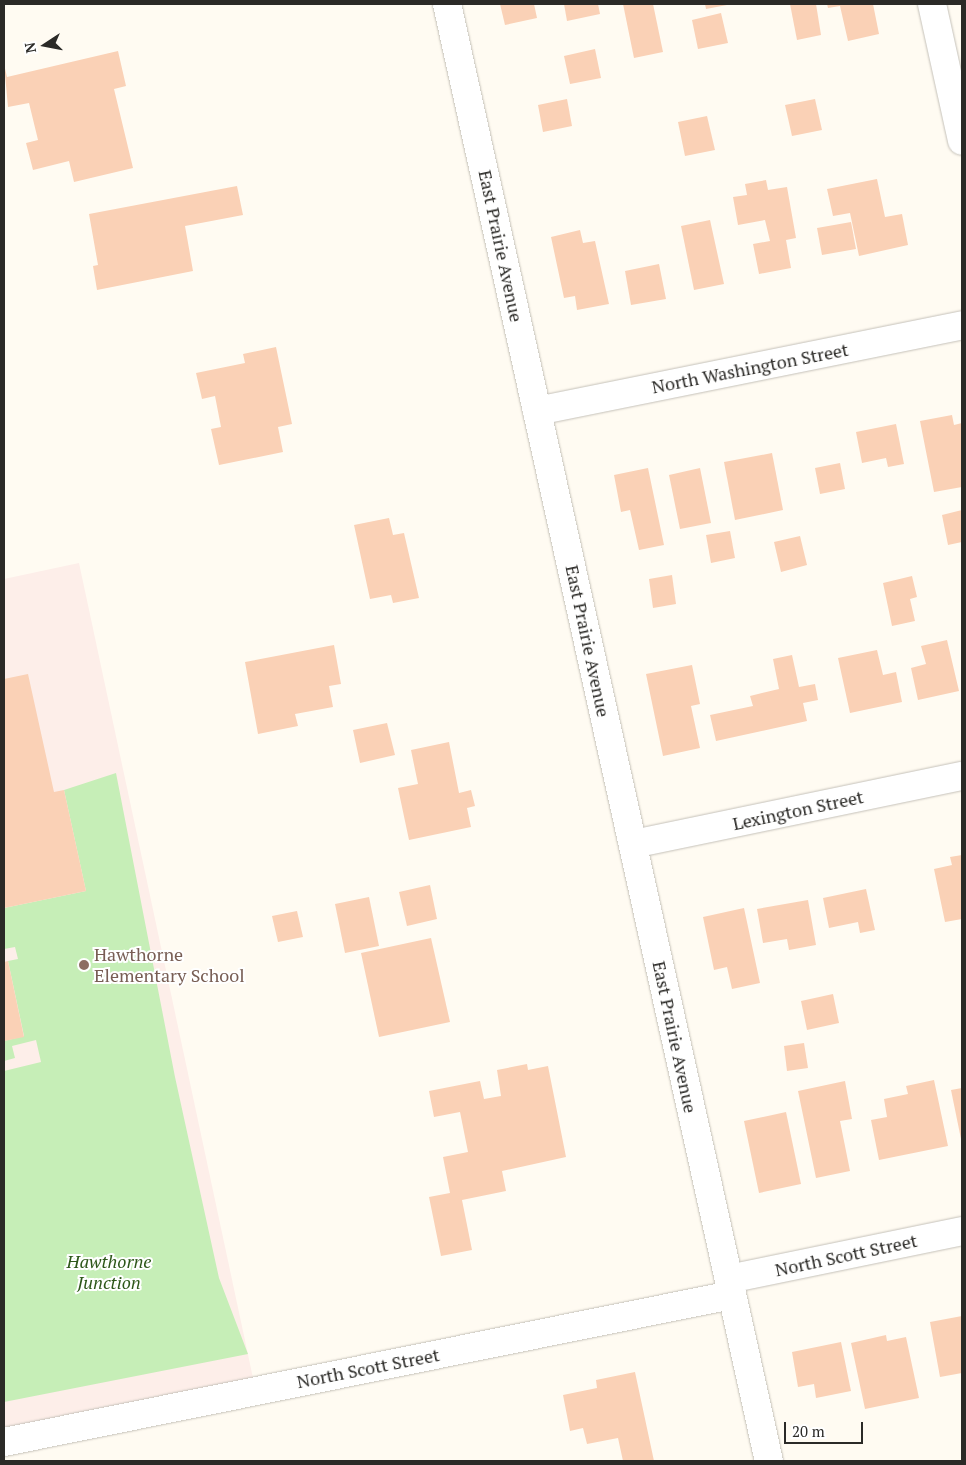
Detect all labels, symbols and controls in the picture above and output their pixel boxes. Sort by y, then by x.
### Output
north arrow [20,20,70,70]
text: N [19,41,40,55]
street label: East Prairie Avenue [474,168,528,324]
street label: North Washington Street [650,338,850,398]
street label: East Prairie Avenue [561,563,615,719]
street label: Lexington Street [731,786,865,834]
place label: Hawthorne Elementary School [94,944,245,986]
marker: Hawthorne Elementary School [78,959,90,971]
street label: East Prairie Avenue [648,959,702,1115]
street label: North Scott Street [773,1229,919,1281]
park label: Hawthorne Junction [67,1251,151,1294]
street label: North Scott Street [295,1344,441,1392]
scale bar [786,1412,865,1444]
text: 20 m [792,1421,825,1441]

